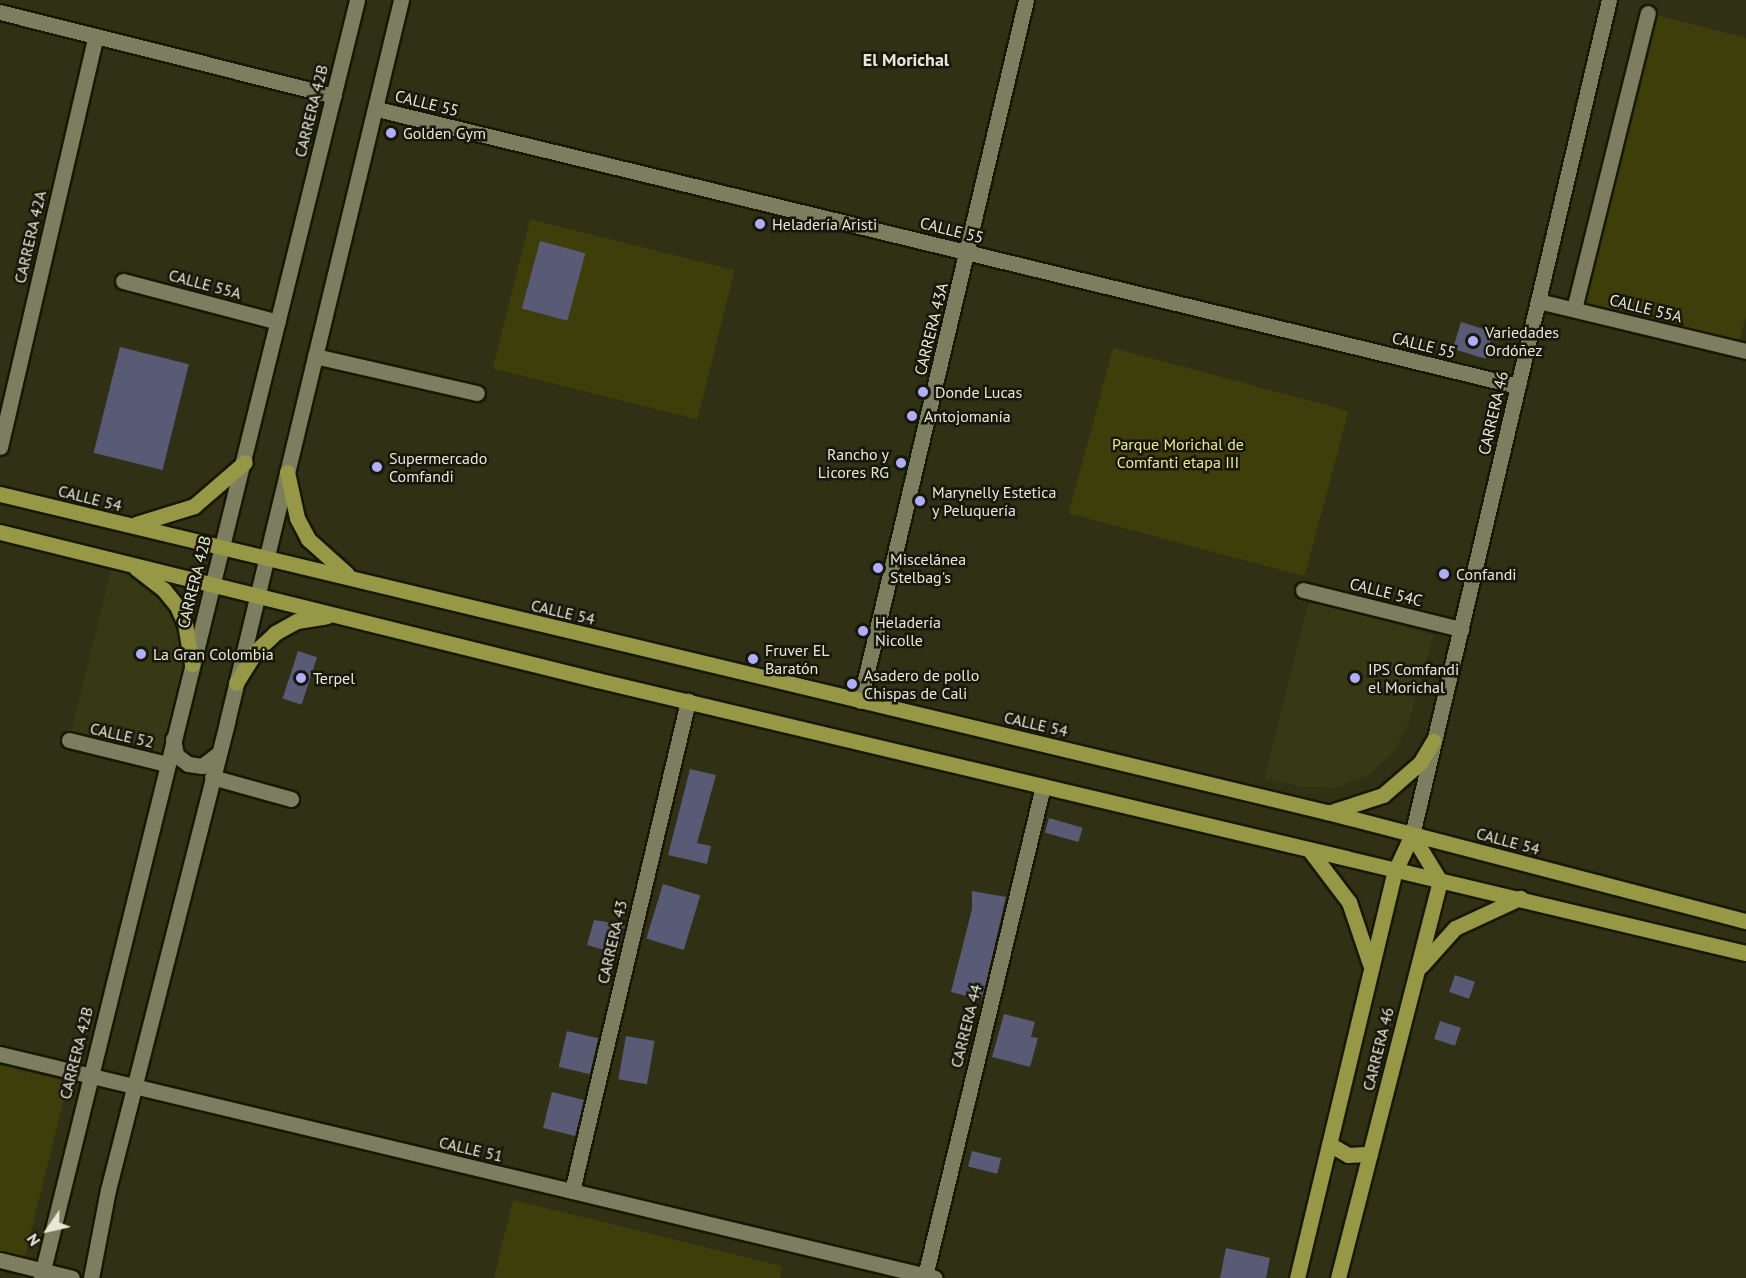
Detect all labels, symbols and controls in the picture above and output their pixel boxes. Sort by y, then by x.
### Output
district label: El Morichal [863,49,949,71]
street label: CARRERA 42B [290,62,332,160]
street label: CALLE 55 [393,86,461,120]
place label: Golden Gym [403,123,486,143]
marker: Golden Gym [384,126,398,140]
street label: CARRERA 42A [10,188,50,286]
street label: CALLE 55 [918,213,986,247]
place label: Heladería Aristi [772,214,878,234]
marker: Heladería Aristi [753,217,767,231]
street label: CALLE 55A [167,265,243,303]
street label: CARRERA 43A [910,280,952,378]
street label: CALLE 55A [1608,290,1684,326]
place label: Variedades Ordóñez [1485,322,1559,360]
street label: CALLE 55 [1390,328,1458,362]
marker: Variedades Ordóñez [1466,334,1480,348]
street label: CARRERA 46 [1474,369,1512,457]
place label: Donde Lucas [935,382,1022,402]
marker: Donde Lucas [916,385,930,399]
place label: Antojomanía [924,406,1011,426]
marker: Antojomanía [905,409,919,423]
park label: Parque Morichal de Comfanti etapa III [1112,434,1244,472]
place label: Rancho y Licores RG [818,444,889,482]
place label: Supermercado Comfandi [389,448,487,486]
marker: Rancho y Licores RG [894,456,908,470]
marker: Supermercado Comfandi [370,460,384,474]
street label: CALLE 54 [56,481,124,515]
place label: Marynelly Estetica y Peluquería [932,482,1057,520]
marker: Marynelly Estetica y Peluquería [913,494,927,508]
street label: CARRERA 42B [173,533,215,631]
place label: Miscelánea Stelbag's [890,549,966,587]
marker: Miscelánea Stelbag's [871,561,885,575]
place label: Confandi [1456,564,1517,584]
marker: Confandi [1437,567,1451,581]
street label: CALLE 54C [1348,574,1424,610]
street label: CALLE 54 [529,595,597,629]
place label: Heladería Nicolle [875,612,941,650]
marker: Heladería Nicolle [856,624,870,638]
place label: Fruver EL Baratón [765,640,830,678]
place label: La Gran Colombia [153,644,274,664]
marker: La Gran Colombia [134,647,148,661]
marker: Fruver EL Baratón [746,652,760,666]
place label: IPS Comfandi el Morichal [1368,659,1459,697]
place label: Asadero de pollo Chispas de Cali [864,665,979,703]
place label: Terpel [313,668,355,688]
marker: IPS Comfandi el Morichal [1346,669,1364,687]
marker: Terpel [294,671,308,685]
marker: Asadero de pollo Chispas de Cali [845,677,859,691]
street label: CALLE 54 [1002,707,1070,741]
street label: CALLE 52 [88,718,156,752]
street label: CALLE 54 [1474,823,1542,859]
street label: CARRERA 43 [593,898,631,986]
street label: CARRERA 44 [946,982,986,1070]
street label: CARRERA 42B [55,1004,97,1102]
street label: CARRERA 46 [1358,1005,1398,1093]
street label: CALLE 51 [437,1132,505,1166]
north arrow [18,1200,78,1260]
text: N [22,1230,44,1250]

